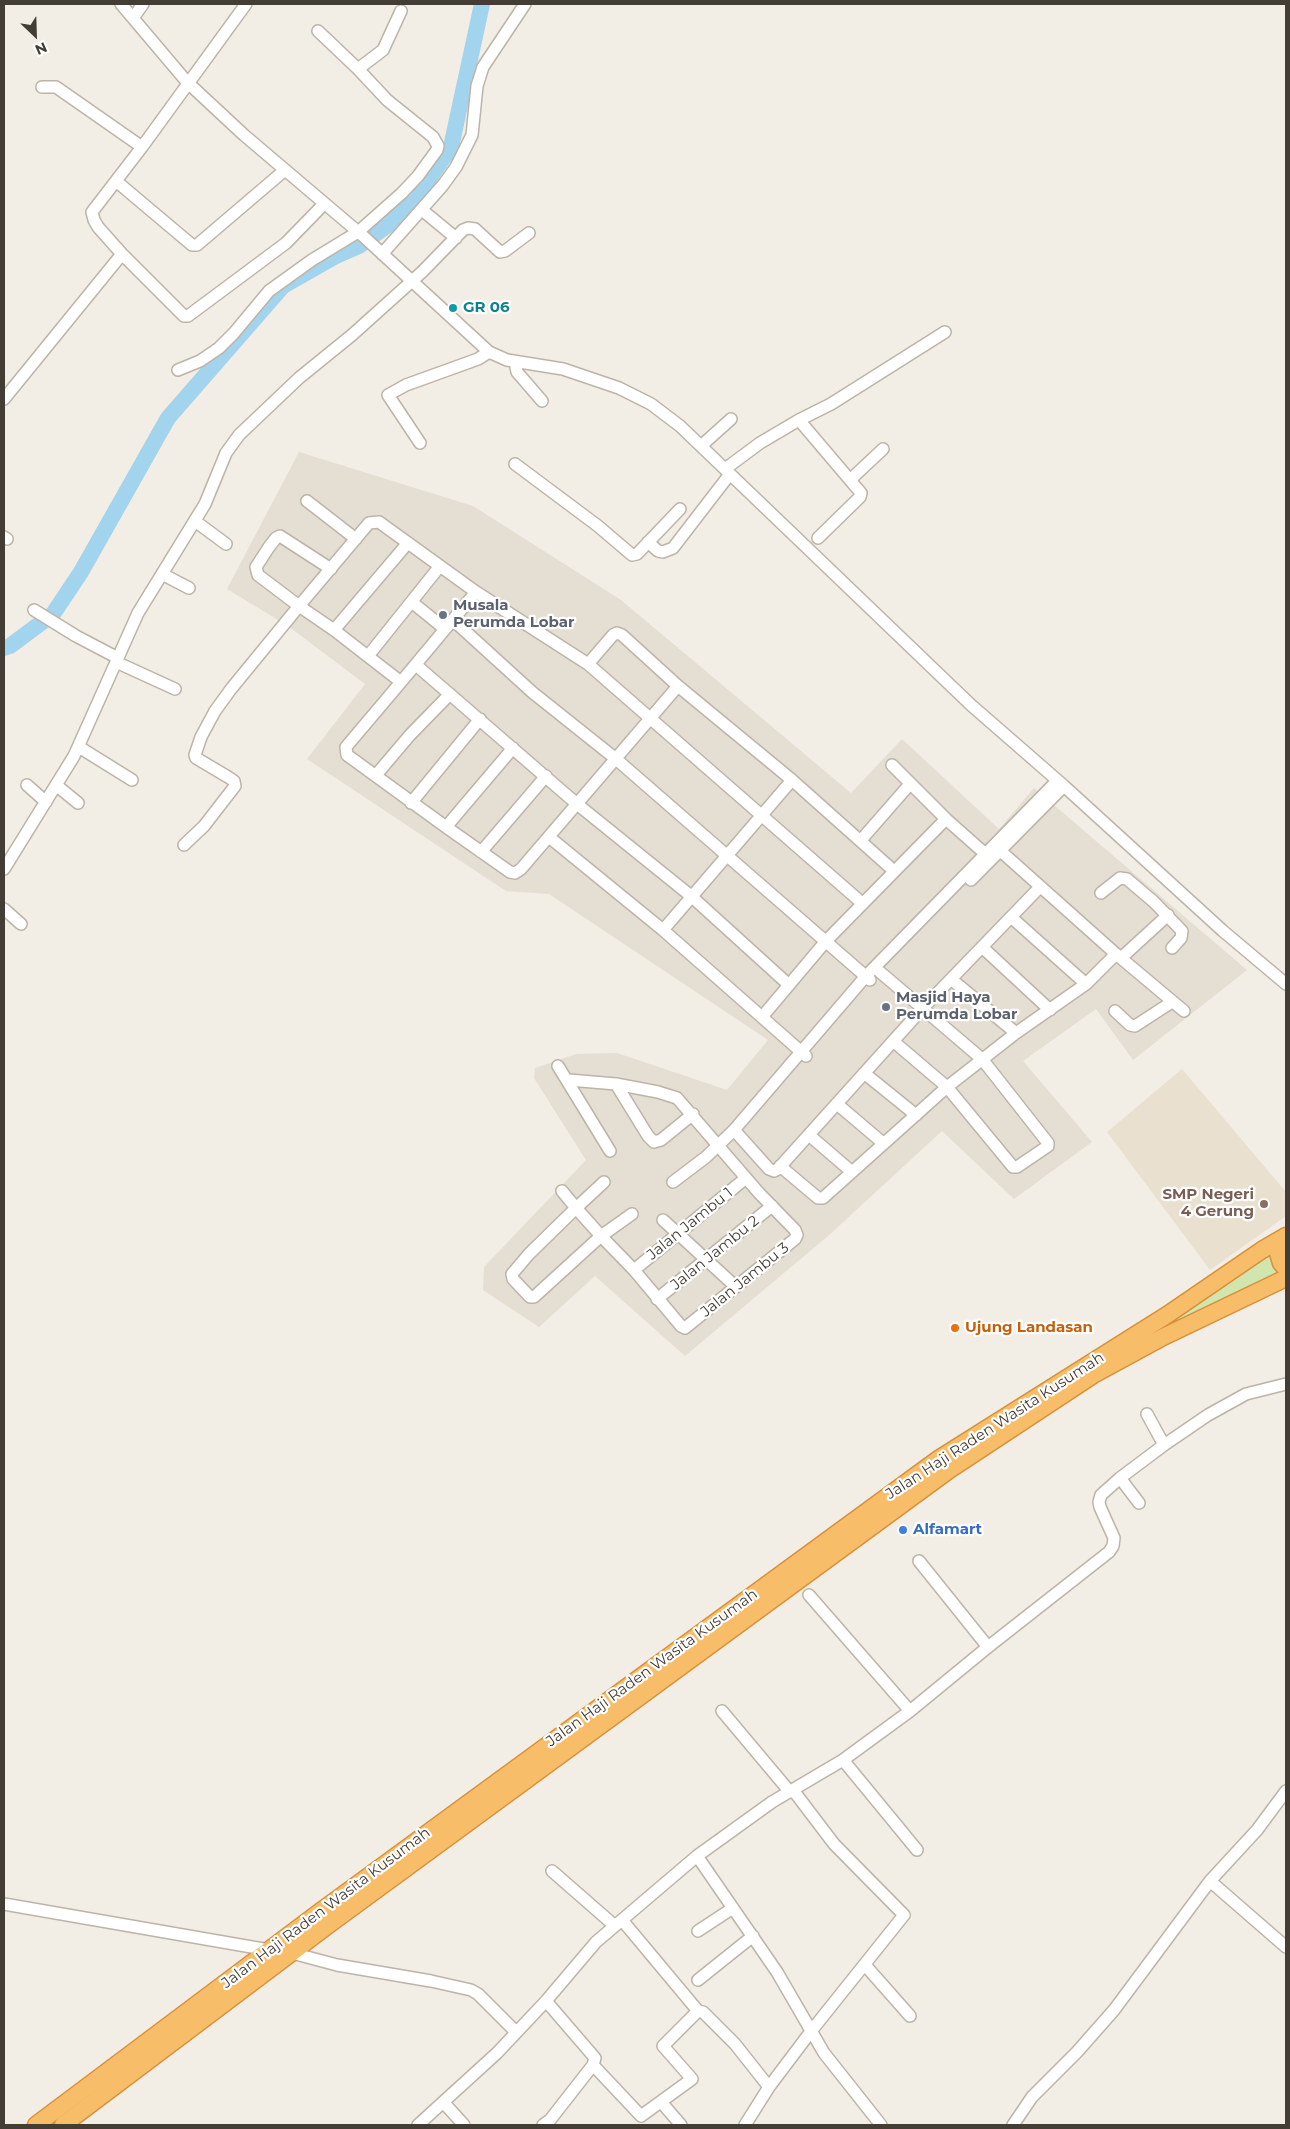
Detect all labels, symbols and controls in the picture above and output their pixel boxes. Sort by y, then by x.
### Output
north arrow [10,10,60,60]
text: N [32,38,50,59]
place label: GR 06 [463,299,510,317]
marker: GR 06 [447,302,459,314]
place label: Musala Perumda Lobar [453,597,574,632]
marker: Musala Perumda Lobar [437,609,449,621]
place label: Masjid Haya Perumda Lobar [896,989,1017,1024]
marker: Masjid Haya Perumda Lobar [880,1001,892,1013]
street label: Jalan Jambu 1 [643,1184,737,1264]
place label: SMP Negeri 4 Gerung [1162,1186,1254,1221]
marker: SMP Negeri 4 Gerung [1258,1198,1270,1210]
street label: Jalan Jambu 2 [667,1212,763,1294]
street label: Jalan Jambu 3 [697,1239,793,1321]
place label: Ujung Landasan [965,1319,1093,1337]
marker: Ujung Landasan [949,1322,961,1334]
street label: Jalan Haji Raden Wasita Kusumah [882,1349,1108,1503]
place label: Alfamart [913,1521,982,1539]
marker: Alfamart [897,1524,909,1536]
street label: Jalan Haji Raden Wasita Kusumah [543,1585,761,1751]
street label: Jalan Haji Raden Wasita Kusumah [218,1824,434,1992]

